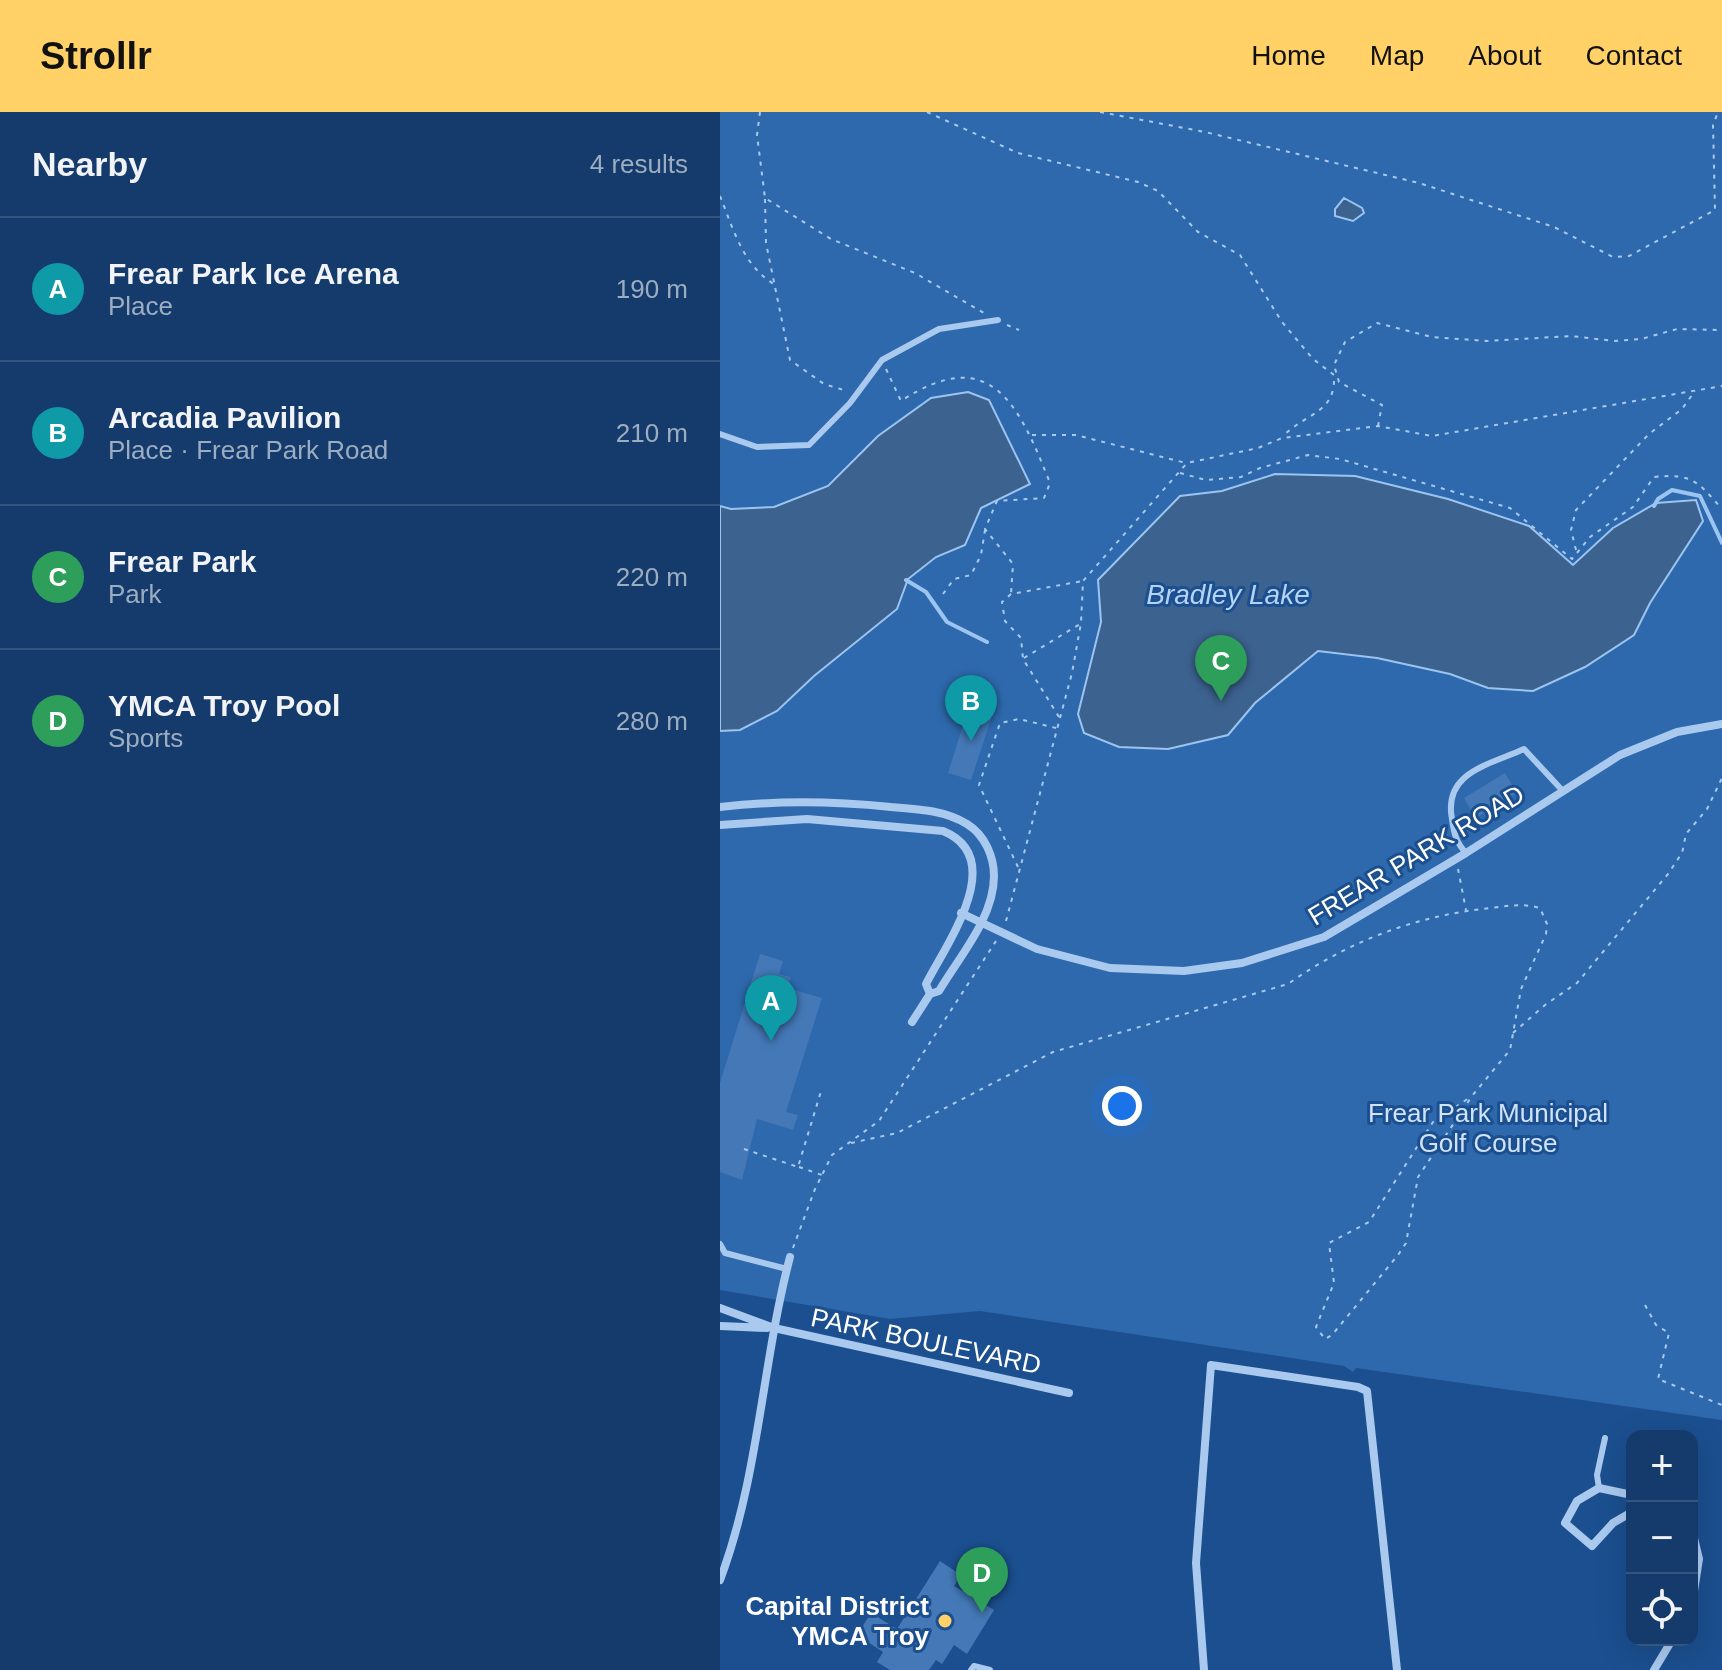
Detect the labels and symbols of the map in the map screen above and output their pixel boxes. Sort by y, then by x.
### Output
water label: Bradley Lake [1146,579,1310,610]
pin: C [1195,635,1247,701]
pin: B [945,675,997,741]
street label: FREAR PARK ROAD [1303,779,1529,931]
pin: A [745,975,797,1041]
your location [1102,1086,1142,1126]
park label: Frear Park Municipal Golf Course [1368,1098,1608,1158]
street label: PARK BOULEVARD [808,1302,1044,1380]
pin: D [956,1547,1008,1613]
place label: Capital District YMCA Troy [746,1591,930,1651]
marker: Capital District YMCA Troy [936,1612,954,1630]

